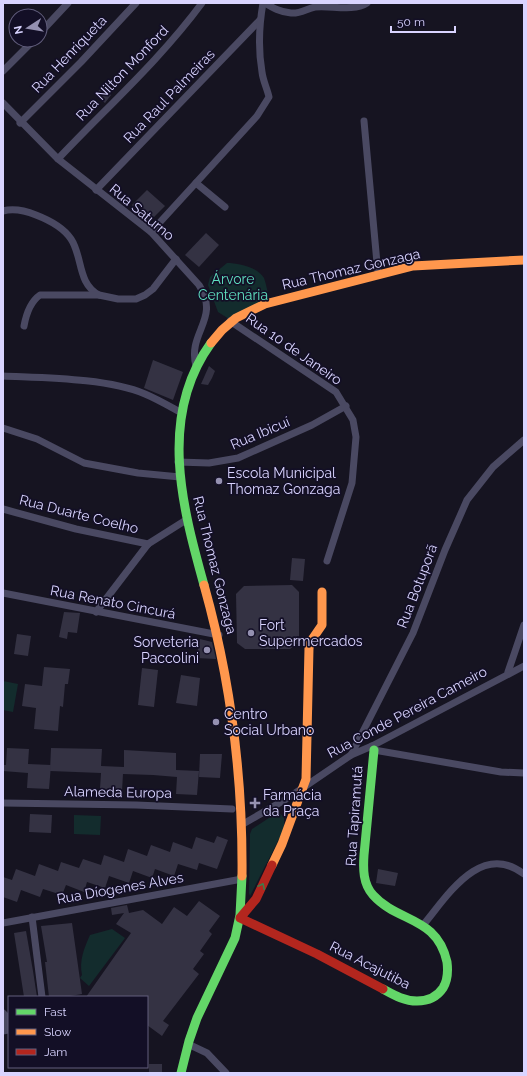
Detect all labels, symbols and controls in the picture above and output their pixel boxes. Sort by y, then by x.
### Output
north arrow [8,8,48,48]
scale bar [391,8,455,34]
street label: Rua Henriqueta [28,12,110,96]
text: 50 m [397,15,425,29]
street label: Rua Nilton Monford [73,22,171,124]
text: N [11,25,26,35]
street label: Rua Raul Palmeiras [120,46,218,146]
street label: Rua Saturno [107,180,177,244]
street label: Rua Thomaz Gonzaga [280,245,422,293]
park label: Árvore Centenária [198,270,268,303]
street label: Rua 10 de Janeiro [243,310,345,388]
street label: Rua Ibicuí [228,413,293,453]
place label: Escola Municipal Thomaz Gonzaga [227,465,340,497]
marker: Escola Municipal Thomaz Gonzaga [214,476,224,486]
street label: Rua Duarte Coelho [18,491,140,537]
street label: Rua Thomaz Gonzaga [190,494,240,636]
street label: Rua Botuporã [394,542,440,630]
street label: Rua Renato Cincurá [49,582,177,622]
place label: Fort Supermercados [259,617,363,649]
marker: Fort Supermercados [246,628,256,638]
place label: Sorveteria Paccolini [134,634,199,666]
marker: Sorveteria Paccolini [202,645,212,655]
street label: Rua Conde Pereira Cameiro [324,663,490,761]
place label: Centro Social Urbano [224,706,314,738]
marker: Centro Social Urbano [211,717,221,727]
street label: Rua Tapiramutá [343,765,365,867]
street label: Alameda Europa [64,783,172,801]
place label: Farmácia da Praça [263,787,322,819]
marker: Farmácia da Praça [250,798,260,808]
street label: Rua Díogenes Alves [55,869,185,907]
one-way arrow [257,883,265,890]
street label: Rua Acajutiba [327,938,413,992]
legend [8,996,148,1068]
text: Fast [44,1005,67,1019]
text: Slow [44,1025,71,1039]
text: Jam [44,1045,67,1059]

